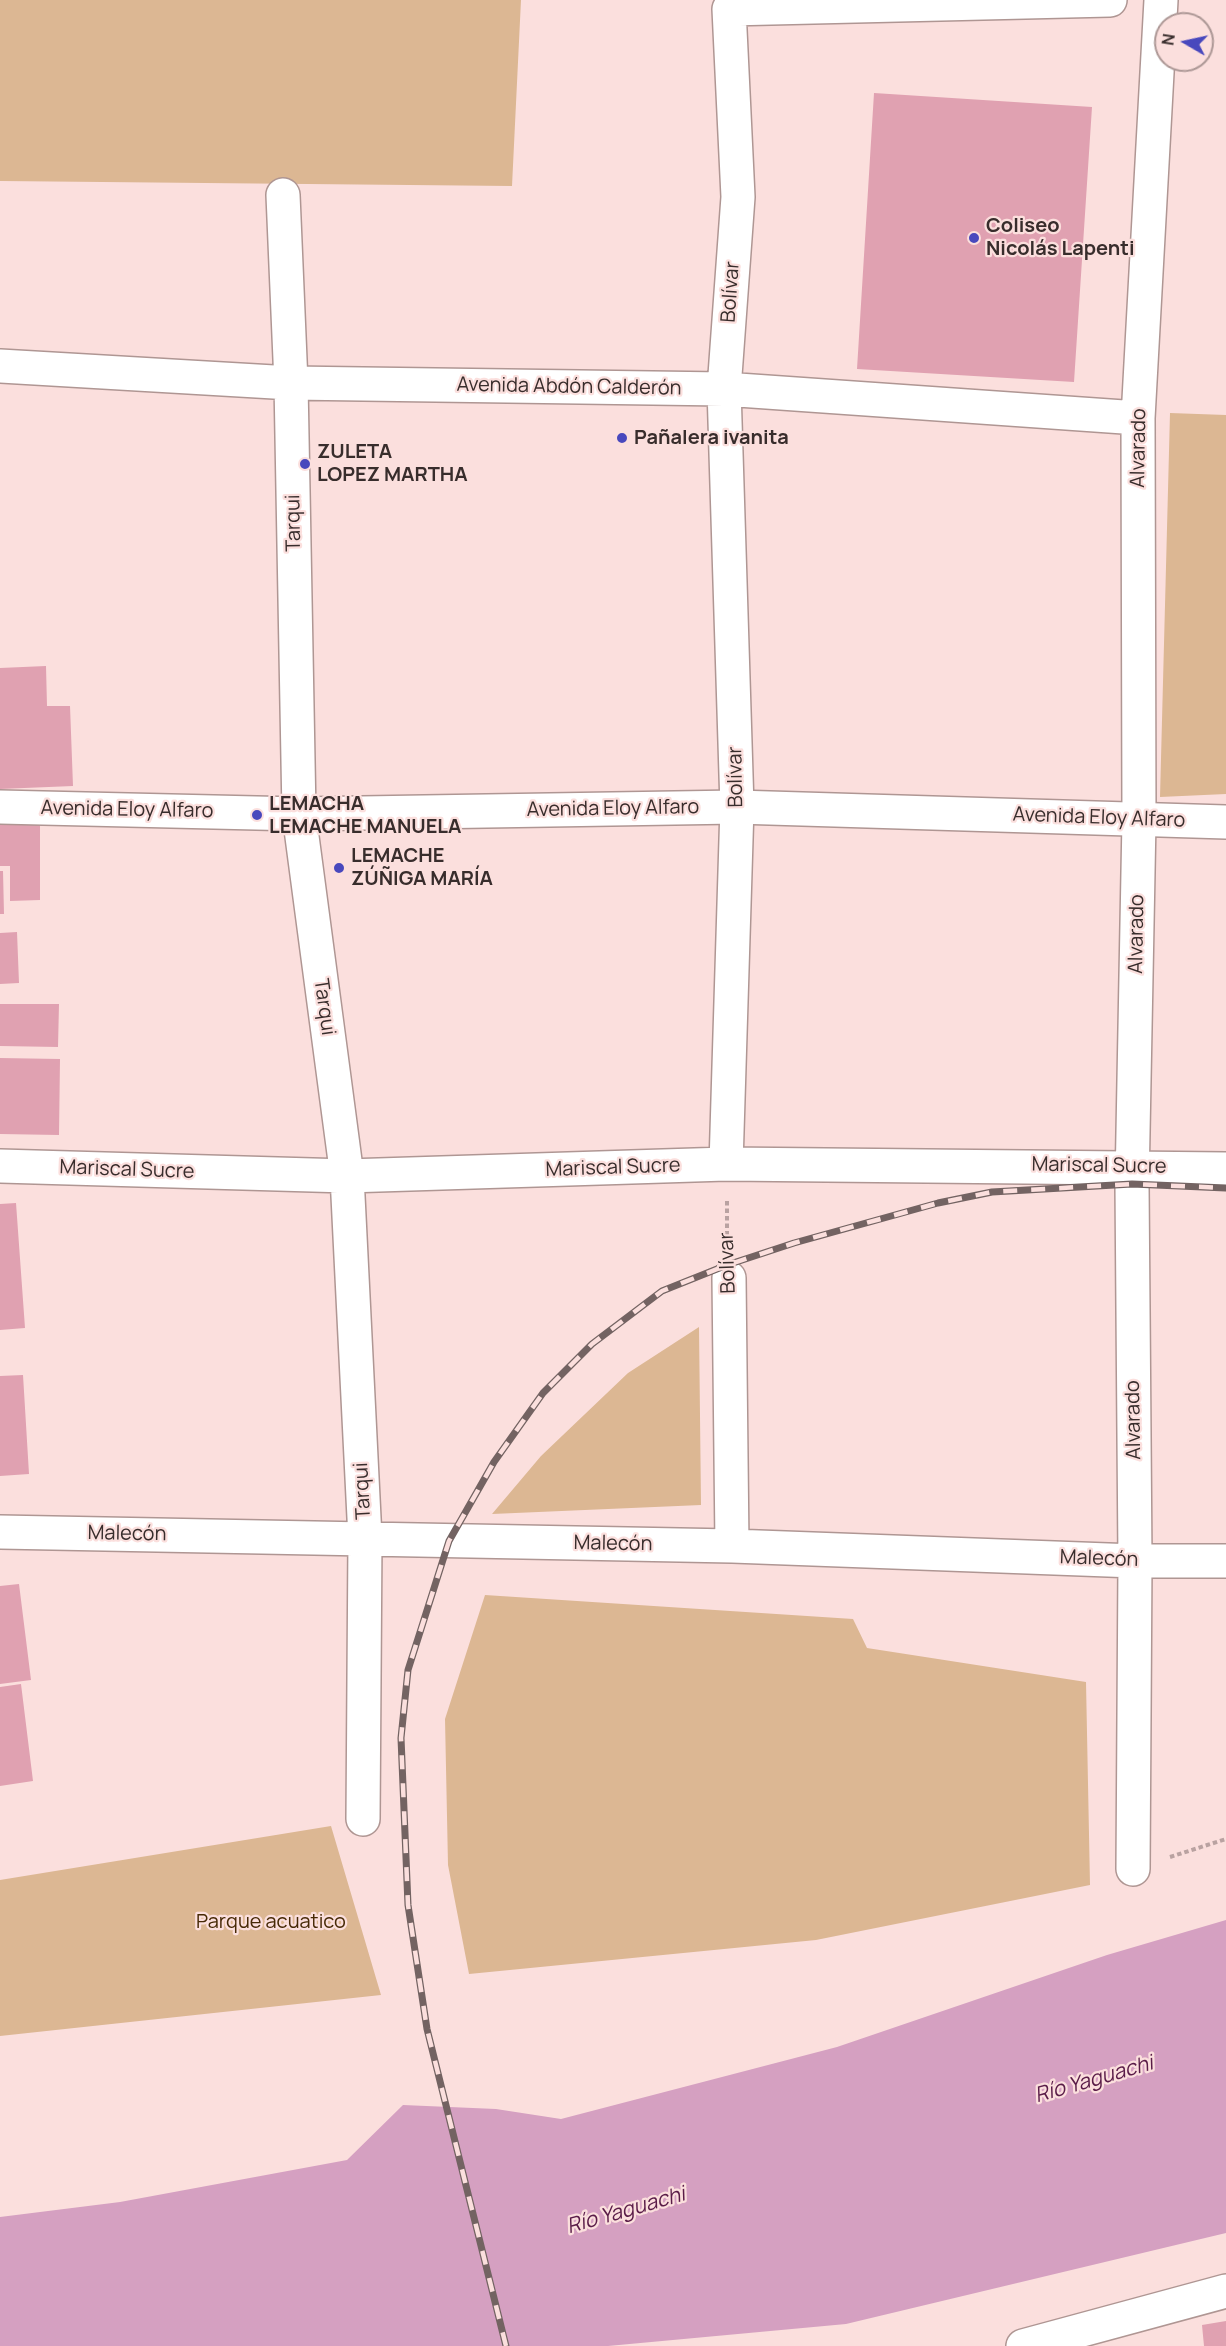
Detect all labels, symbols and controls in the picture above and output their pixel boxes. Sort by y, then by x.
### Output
north arrow [1154,12,1214,72]
text: N [1156,32,1180,47]
place label: Coliseo Nicolás Lapenti [986,214,1135,261]
marker: Coliseo Nicolás Lapenti [967,231,981,245]
street label: Bolívar [717,261,745,323]
street label: Avenida Abdón Calderón [456,373,682,401]
street label: Alvarado [1126,408,1152,488]
place label: Pañalera ivanita [634,426,789,450]
marker: Pañalera ivanita [615,431,629,445]
place label: ZULETA LOPEZ MARTHA [317,440,468,487]
marker: ZULETA LOPEZ MARTHA [298,457,312,471]
street label: Tarqui [282,494,306,552]
street label: Bolívar [723,746,749,808]
place label: LEMACHA LEMACHE MANUELA [269,792,461,839]
street label: Avenida Eloy Alfaro [526,795,700,823]
street label: Avenida Eloy Alfaro [40,796,214,824]
street label: Avenida Eloy Alfaro [1012,803,1186,833]
marker: LEMACHA LEMACHE MANUELA [250,808,264,822]
place label: LEMACHE ZÚÑIGA MARÍA [351,844,493,891]
marker: LEMACHE ZÚÑIGA MARÍA [332,861,346,875]
street label: Alvarado [1124,894,1150,974]
street label: Tarqui [308,977,340,1037]
street label: Mariscal Sucre [1031,1153,1167,1179]
street label: Mariscal Sucre [545,1154,681,1182]
street label: Mariscal Sucre [59,1156,195,1184]
street label: Bolívar [715,1232,741,1294]
street label: Alvarado [1121,1380,1147,1460]
street label: Tarqui [350,1462,376,1520]
street label: Malecón [87,1521,167,1547]
street label: Malecón [573,1531,653,1557]
street label: Malecón [1059,1546,1139,1572]
park label: Parque acuatico [196,1910,346,1934]
water label: Río Yaguachi [1032,2051,1156,2109]
water label: Río Yaguachi [564,2182,688,2240]

